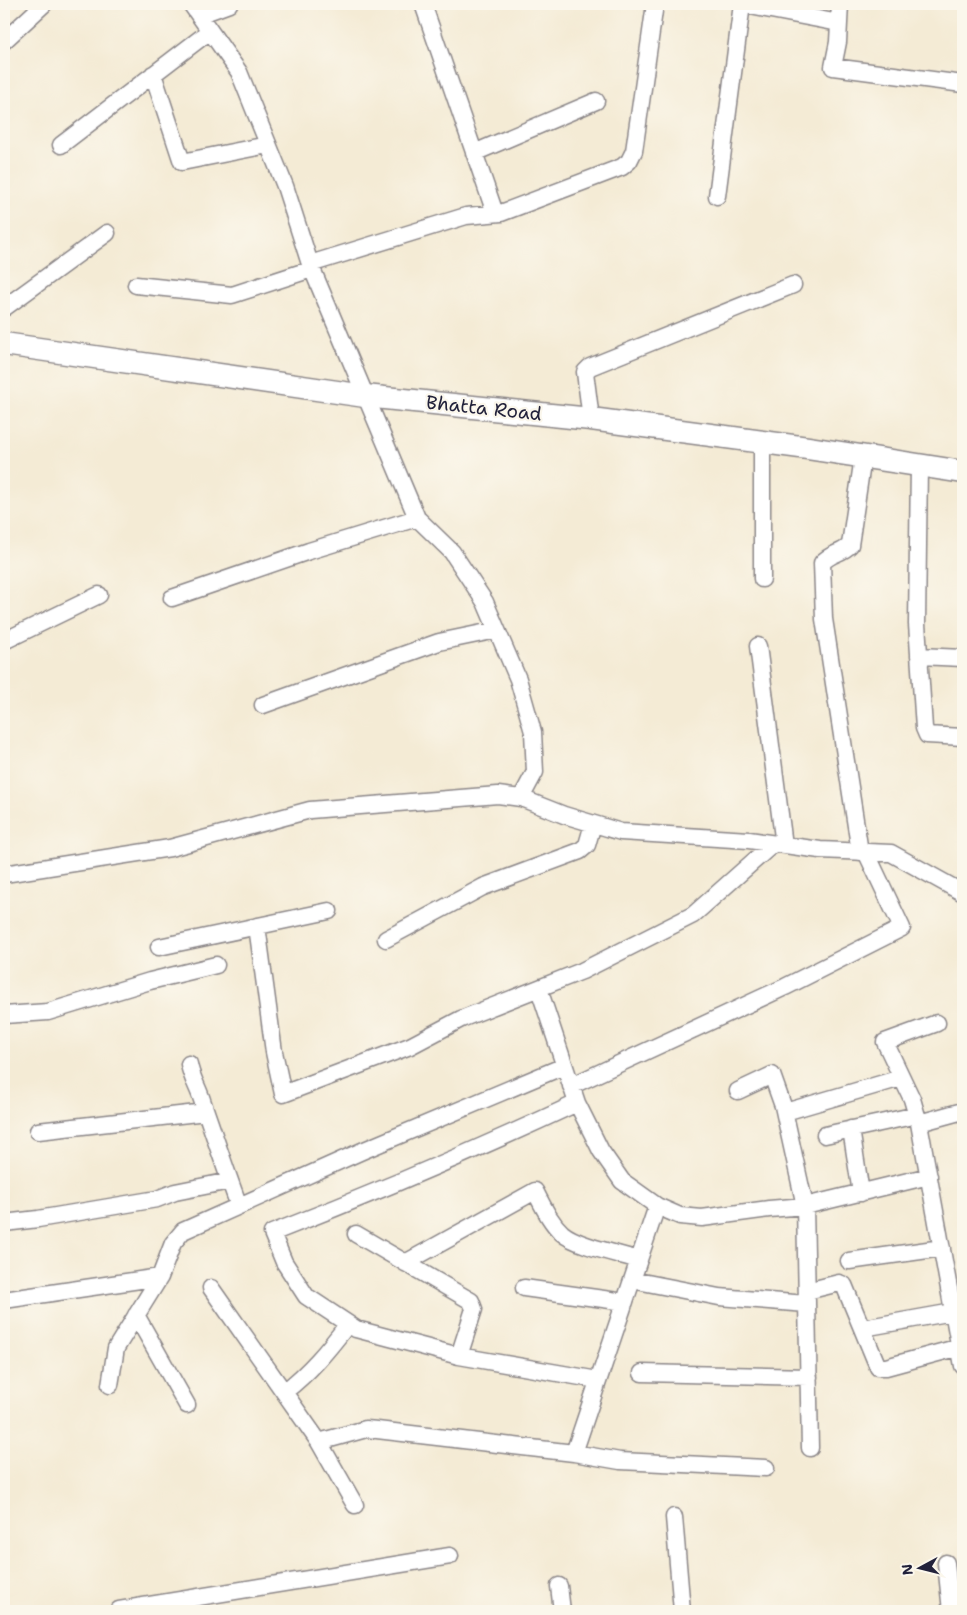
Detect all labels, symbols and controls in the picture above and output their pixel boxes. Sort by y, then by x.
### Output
street label: Bhatta Road [425,390,543,426]
north arrow [894,1542,944,1592]
text: N [897,1563,917,1576]

